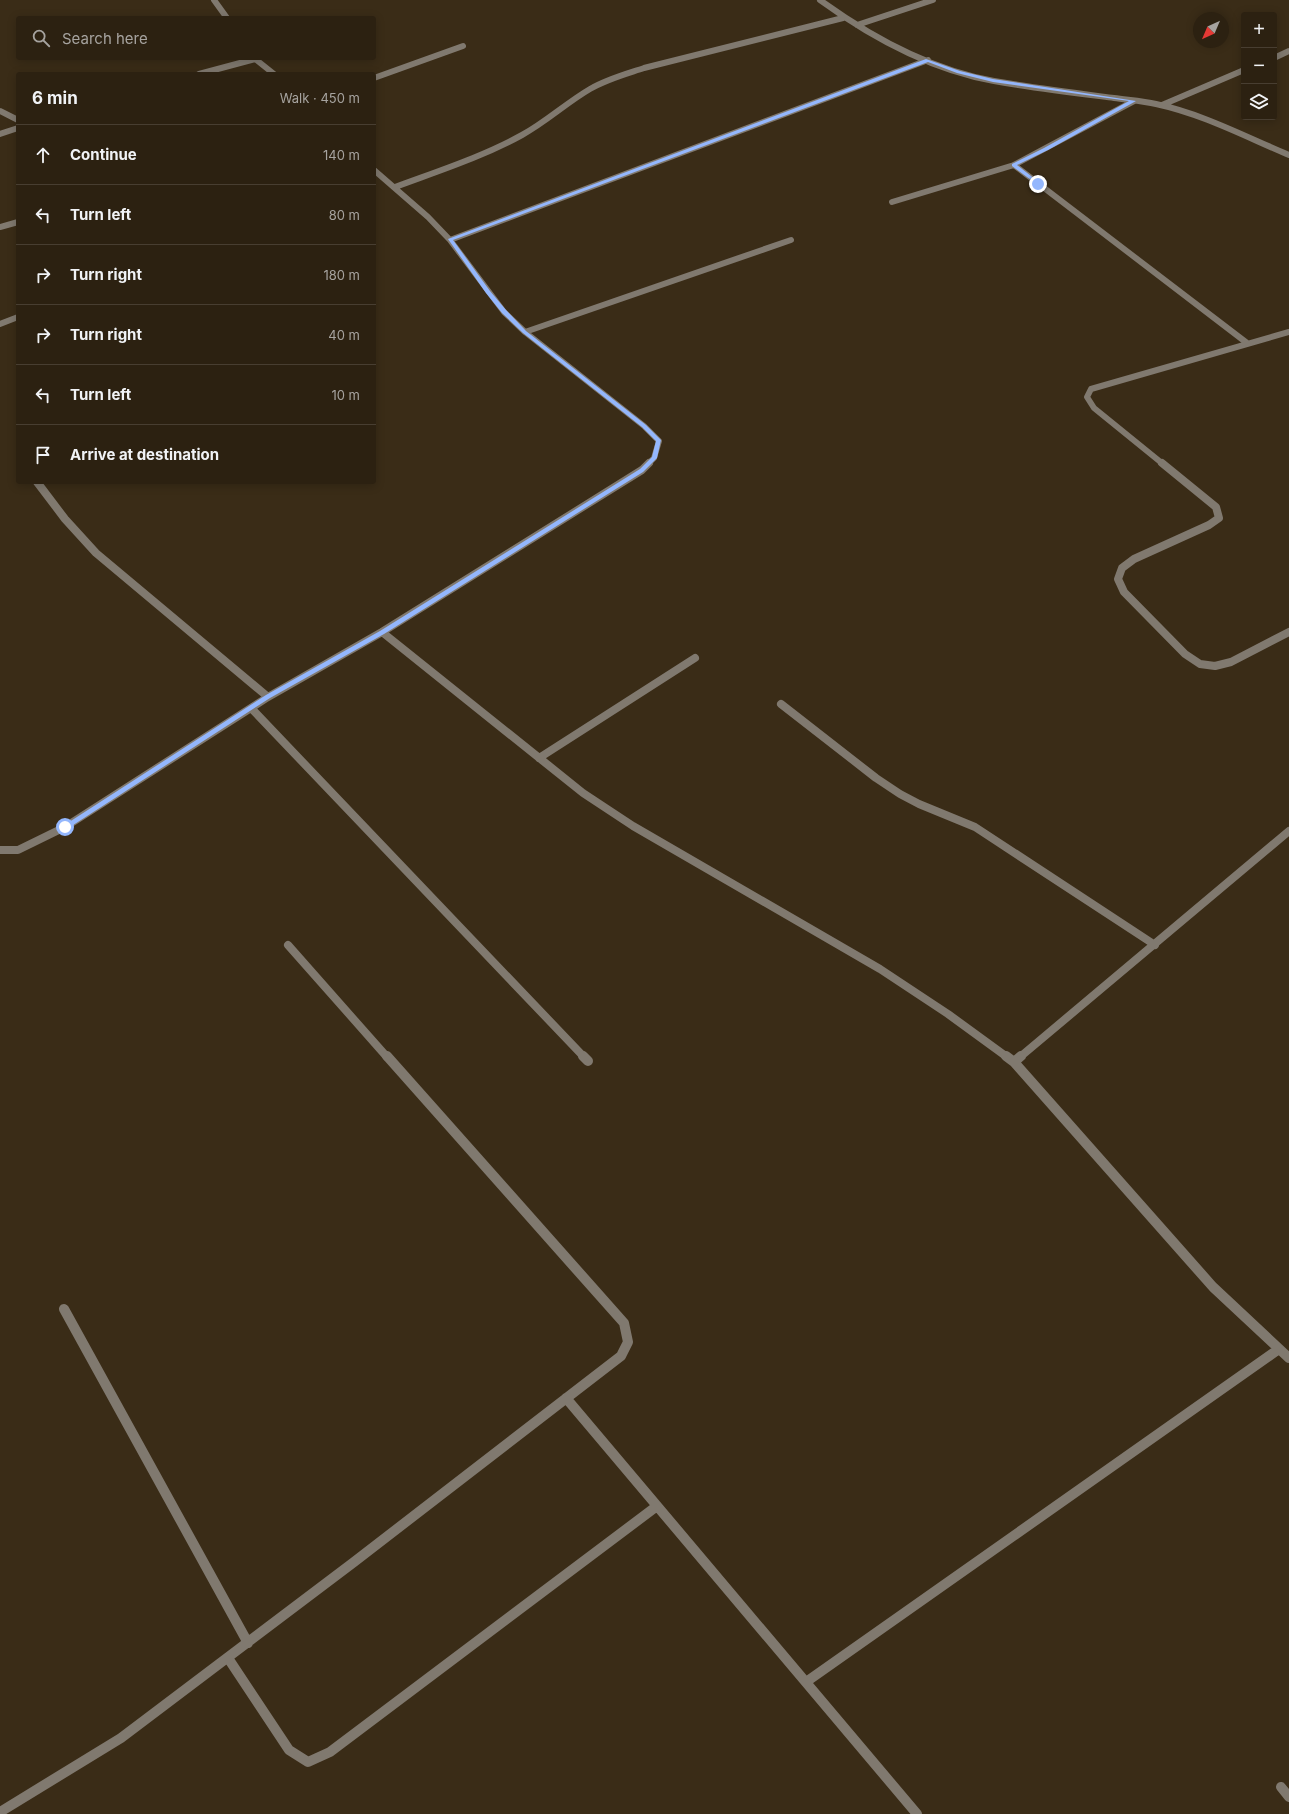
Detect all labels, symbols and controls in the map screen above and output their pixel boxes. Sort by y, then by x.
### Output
north arrow [1193,12,1229,48]
map controls [1241,12,1277,120]
button: + [1241,12,1277,48]
search box [16,16,376,60]
icon: search [30,27,52,49]
text: Search here [62,29,148,48]
button: − [1241,48,1277,84]
button: layers [1241,84,1277,120]
text: 6 min [32,88,78,108]
text: Walk · 450 m [280,90,360,106]
icon: ahead [32,144,54,166]
text: Continue [70,145,137,164]
text: 140 m [323,147,360,163]
route end [1029,175,1047,193]
icon: left [32,204,54,226]
text: Turn left [70,205,131,224]
text: 80 m [329,207,360,223]
icon: right [32,264,54,286]
text: Turn right [70,265,142,284]
text: 180 m [323,267,360,283]
icon: right [32,324,54,346]
text: Turn right [70,325,142,344]
text: 40 m [328,327,360,343]
icon: left [32,384,54,406]
text: Turn left [70,385,131,404]
text: 10 m [331,387,360,403]
icon: arrive [32,444,54,466]
text: Arrive at destination [70,445,219,464]
route start [56,818,74,836]

